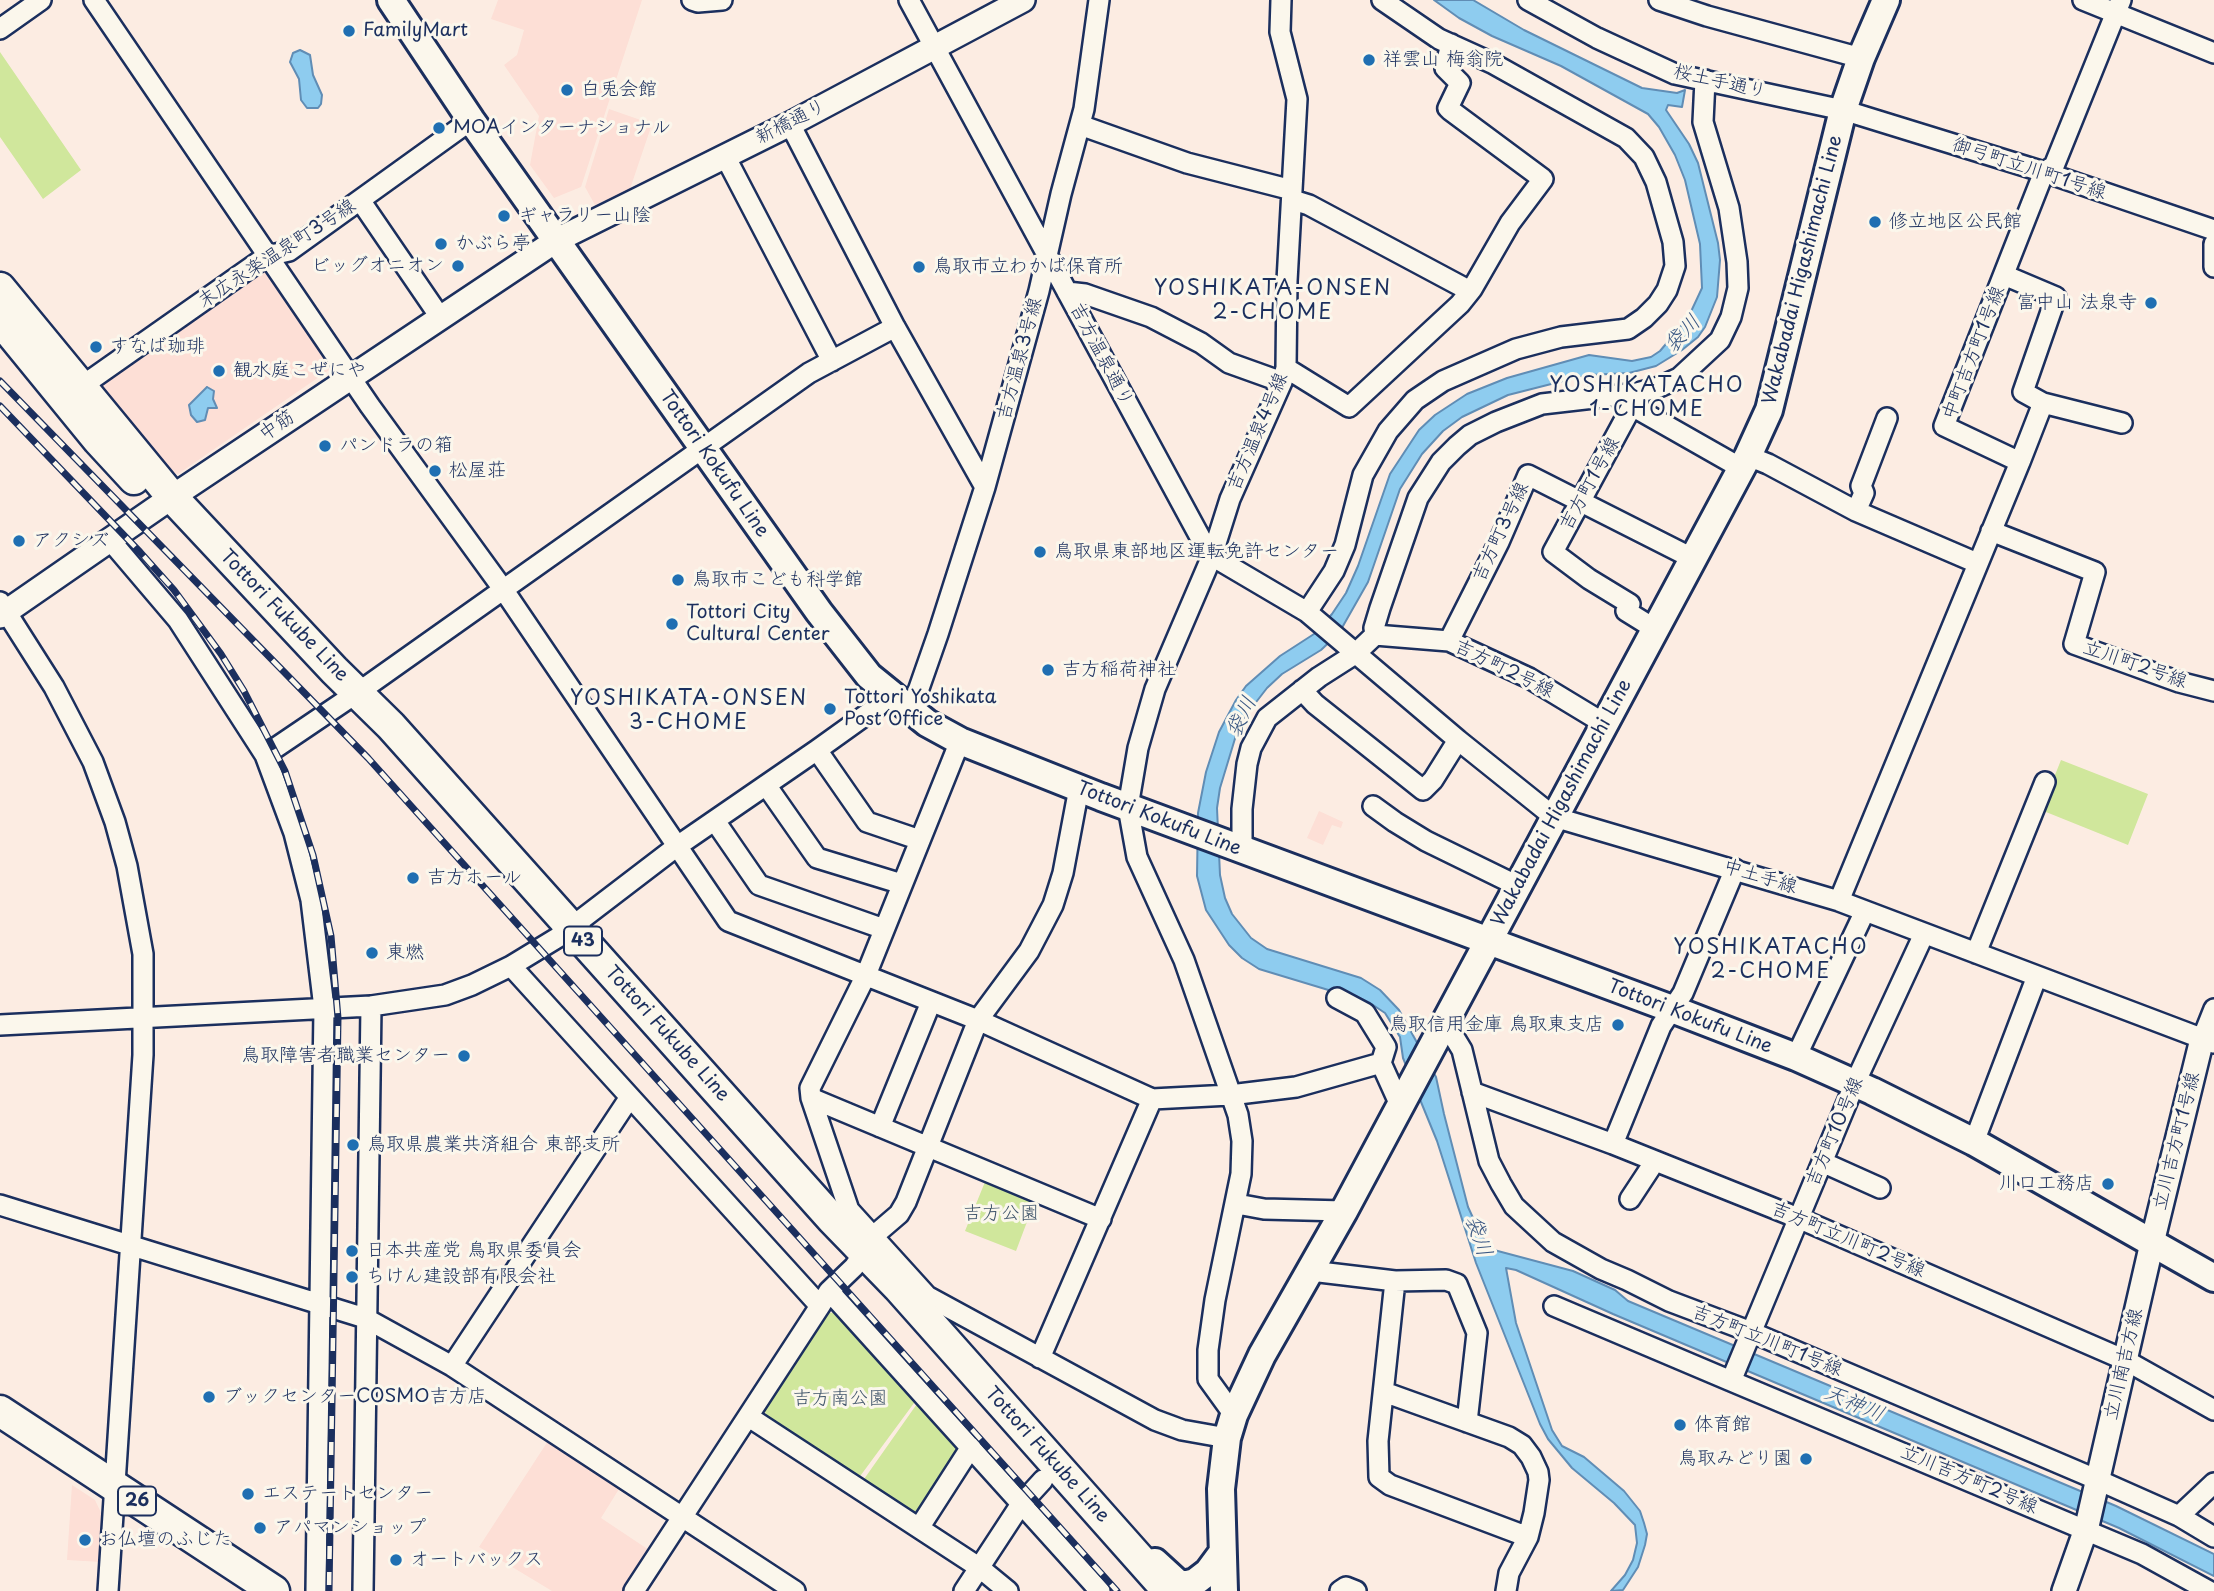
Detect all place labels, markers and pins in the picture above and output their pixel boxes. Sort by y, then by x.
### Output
place label: FamilyMart [363,20,468,42]
marker: FamilyMart [341,23,357,39]
place label: 祥雲山 梅翁院 [1383,49,1503,71]
marker: 祥雲山 梅翁院 [1361,52,1377,68]
place label: 白兎会館 [581,79,657,101]
marker: 白兎会館 [559,82,575,98]
place label: MOAインターナショナル [453,117,671,139]
marker: MOAインターナショナル [431,120,447,136]
place label: ギャラリー山陰 [518,205,651,227]
marker: ギャラリー山陰 [496,208,512,224]
place label: 修立地区公民館 [1889,211,2022,233]
marker: 修立地区公民館 [1867,214,1883,230]
place label: かぶら亭 [455,233,531,255]
marker: かぶら亭 [433,236,449,252]
place label: ビッグオニオン [311,255,444,277]
place label: 鳥取市立わかば保育所 [933,256,1123,278]
marker: ビッグオニオン [450,258,466,274]
marker: 鳥取市立わかば保育所 [911,259,927,275]
place label: 富中山 法泉寺 [2017,292,2137,314]
marker: 富中山 法泉寺 [2143,295,2159,311]
place label: すなば珈琲 [110,336,205,358]
marker: すなば珈琲 [88,339,104,355]
place label: 観水庭こぜにや [233,360,366,382]
marker: 観水庭こぜにや [211,363,227,379]
place label: パンドラの箱 [339,435,453,457]
marker: パンドラの箱 [317,438,333,454]
place label: 松屋荘 [449,460,506,482]
marker: 松屋荘 [427,463,443,479]
place label: アクシズ [33,530,109,552]
marker: アクシズ [11,533,27,549]
place label: 鳥取県東部地区運転免許センター [1054,541,1339,563]
marker: 鳥取県東部地区運転免許センター [1032,544,1048,560]
place label: 鳥取市こども科学館 [692,569,863,591]
marker: 鳥取市こども科学館 [670,572,686,588]
place label: Tottori City Cultural Center [686,602,830,646]
marker: Tottori City Cultural Center [664,616,680,632]
place label: 吉方稲荷神社 [1062,659,1176,681]
marker: 吉方稲荷神社 [1040,662,1056,678]
place label: Tottori Yoshikata Post Office [844,687,996,731]
marker: Tottori Yoshikata Post Office [822,701,838,717]
place label: 吉方ホール [427,867,522,889]
marker: 吉方ホール [405,870,421,886]
place label: 東燃 [386,942,424,964]
marker: 東燃 [364,945,380,961]
place label: 鳥取信用金庫 鳥取東支店 [1389,1014,1604,1036]
marker: 鳥取信用金庫 鳥取東支店 [1610,1017,1626,1033]
place label: 鳥取障害者職業センター [241,1045,450,1067]
marker: 鳥取障害者職業センター [456,1048,472,1064]
place label: 鳥取県農業共済組合 東部支所 [367,1134,620,1156]
marker: 鳥取県農業共済組合 東部支所 [345,1137,361,1153]
place label: 川口工務店 [1999,1173,2094,1195]
marker: 川口工務店 [2100,1176,2116,1192]
place label: 日本共産党 鳥取県委員会 [366,1240,581,1262]
marker: 日本共産党 鳥取県委員会 [344,1243,360,1259]
place label: ちけん建設部有限会社 [366,1266,556,1288]
marker: ちけん建設部有限会社 [344,1269,360,1285]
place label: ブックセンターCOSMO吉方店 [223,1386,486,1408]
marker: ブックセンターCOSMO吉方店 [201,1389,217,1405]
place label: 体育館 [1694,1414,1751,1436]
marker: 体育館 [1672,1417,1688,1433]
place label: 鳥取みどり園 [1678,1448,1792,1470]
marker: 鳥取みどり園 [1798,1451,1814,1467]
place label: エステートセンター [262,1483,433,1505]
marker: エステートセンター [240,1486,256,1502]
place label: アパマンショップ [274,1517,426,1539]
marker: アパマンショップ [252,1520,268,1536]
place label: お仏壇のふじた [99,1529,232,1551]
marker: お仏壇のふじた [77,1532,93,1548]
place label: オートバックス [410,1549,543,1571]
marker: オートバックス [388,1552,404,1568]

